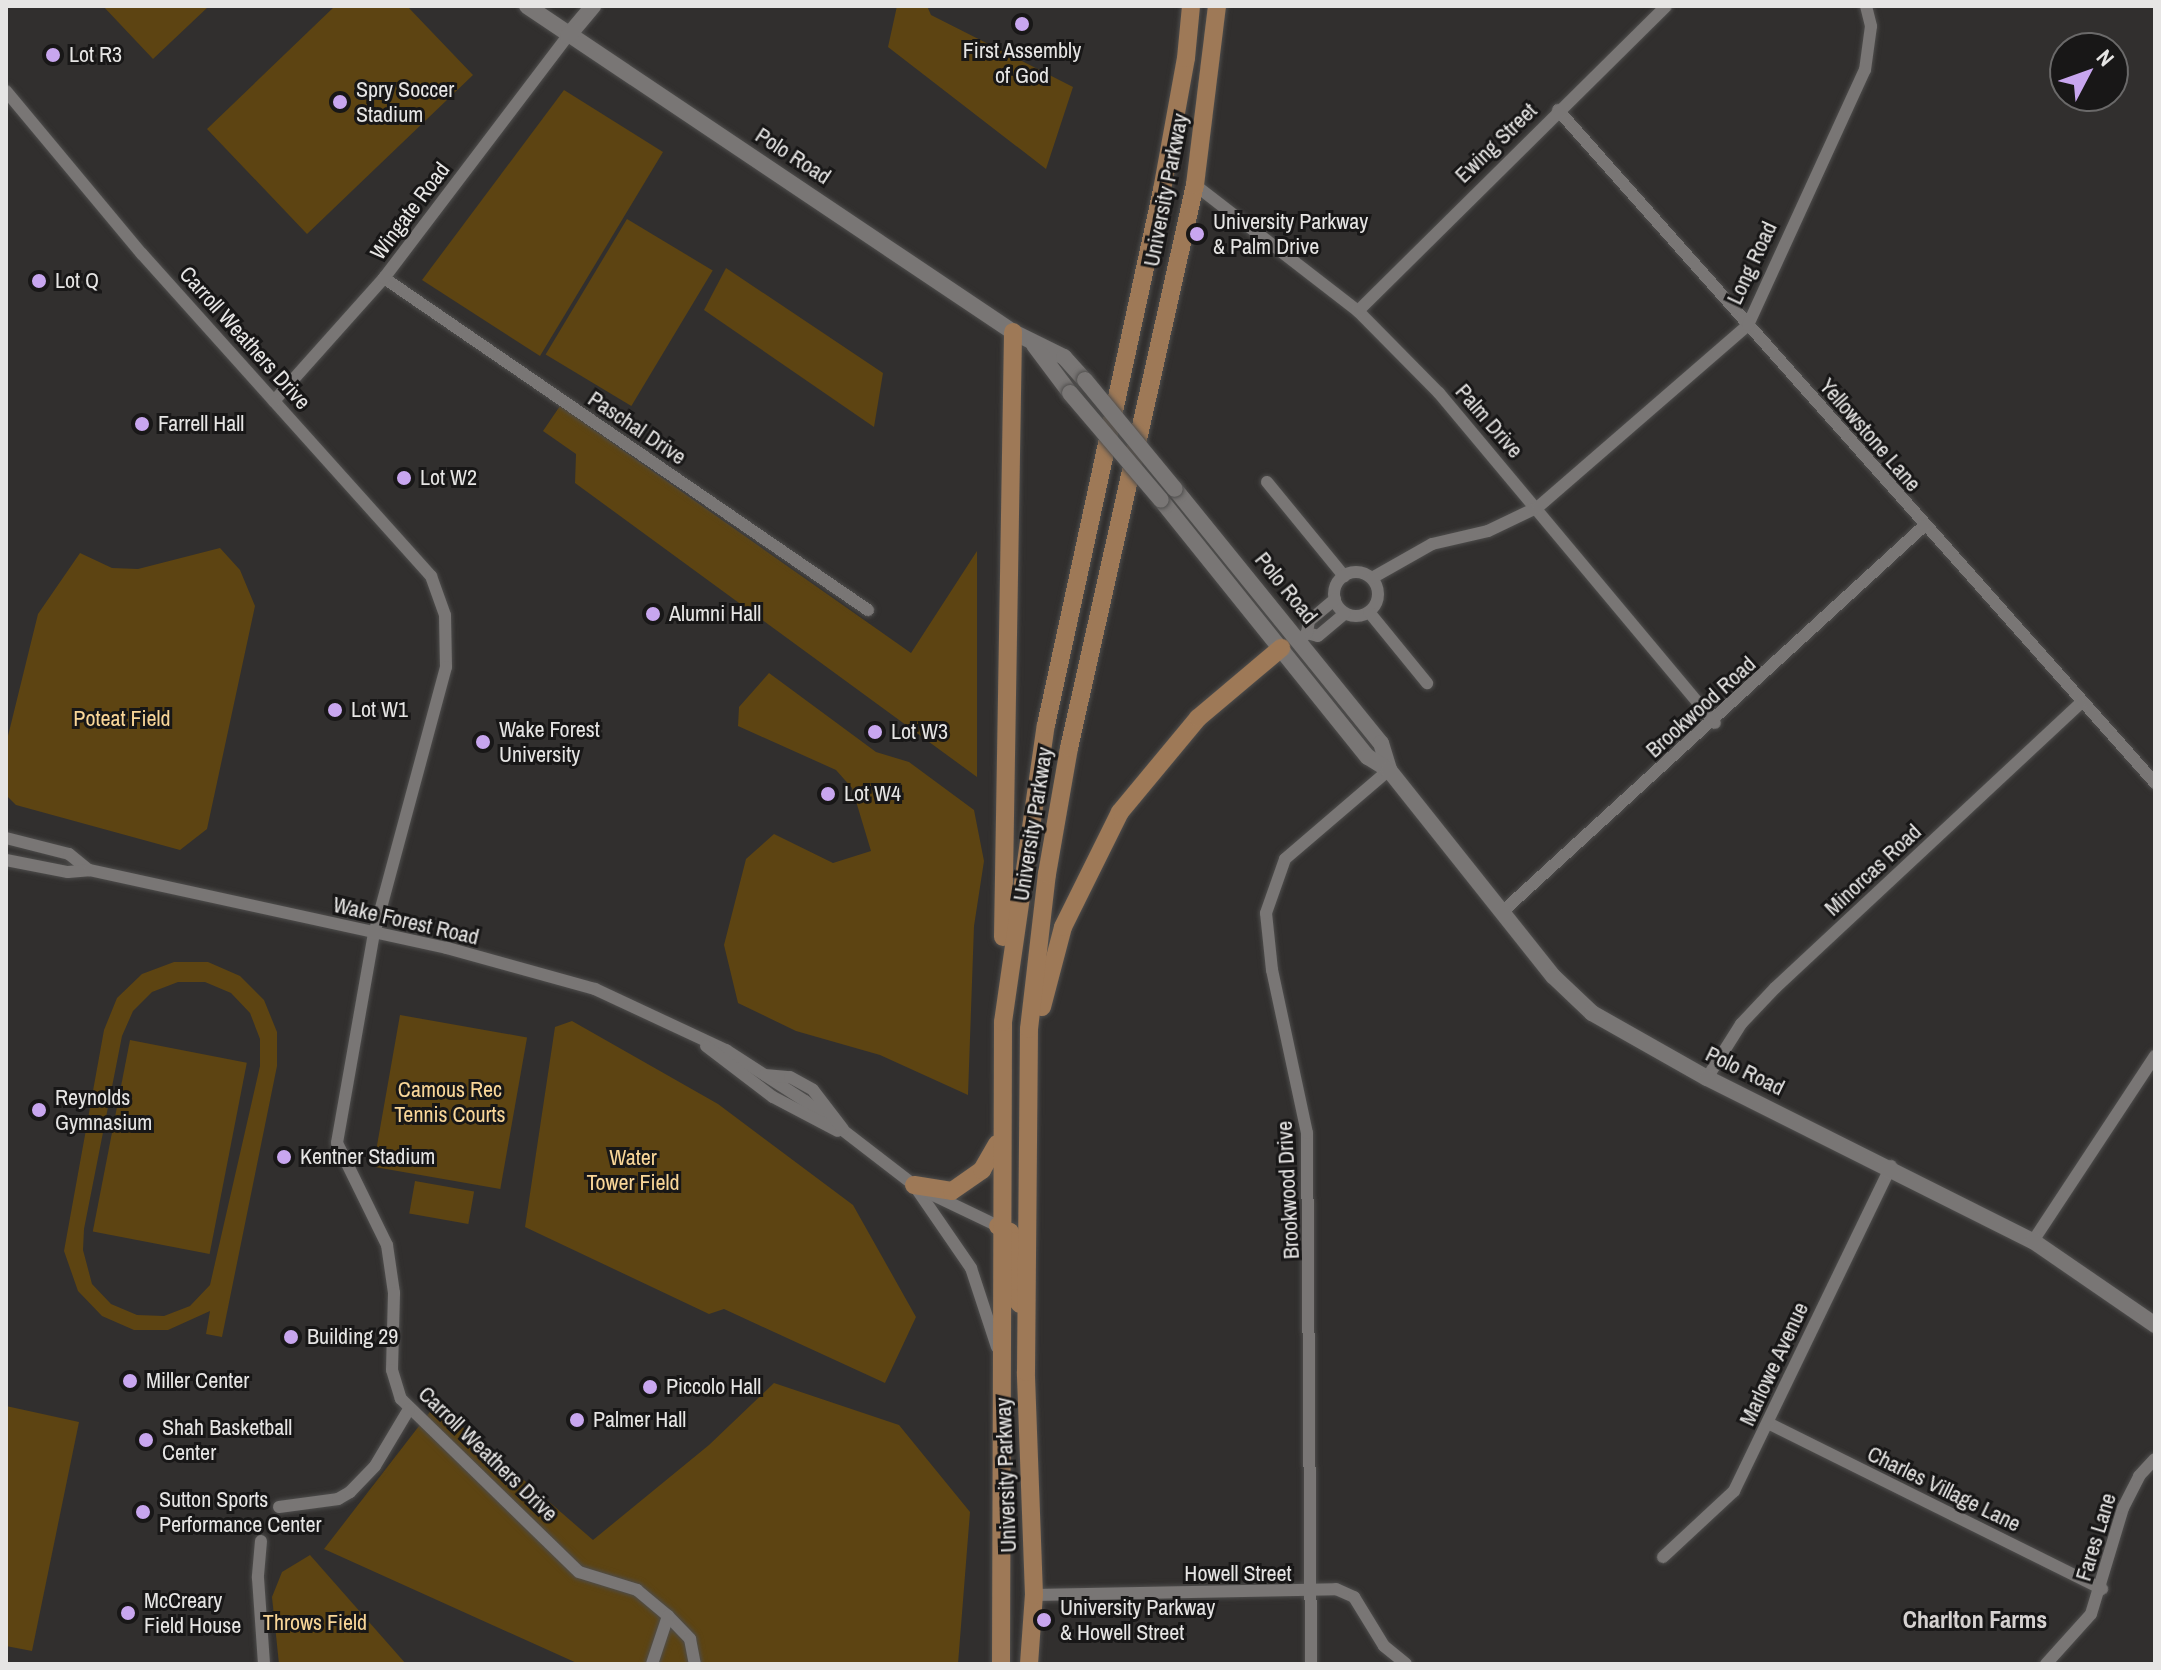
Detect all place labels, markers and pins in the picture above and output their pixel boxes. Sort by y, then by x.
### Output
marker: First Assembly of God [1013,15,1031,33]
place label: First Assembly of God [962,37,1082,88]
place label: Lot R3 [69,42,122,68]
marker: Lot R3 [44,46,62,64]
place label: Spry Soccer Stadium [356,76,454,128]
marker: Spry Soccer Stadium [331,93,349,111]
place label: University Parkway & Palm Drive [1213,208,1368,260]
marker: University Parkway & Palm Drive [1188,225,1206,243]
place label: Lot Q [55,268,99,294]
marker: Lot Q [30,272,48,290]
place label: Farrell Hall [158,411,244,437]
marker: Farrell Hall [133,415,151,433]
place label: Lot W2 [420,465,477,491]
marker: Lot W2 [395,469,413,487]
place label: Alumni Hall [669,601,761,627]
marker: Alumni Hall [644,605,662,623]
place label: Lot W1 [351,697,408,723]
marker: Lot W1 [326,701,344,719]
place label: Wake Forest University [499,716,600,768]
place label: Lot W3 [891,719,948,745]
marker: Lot W3 [866,723,884,741]
marker: Wake Forest University [474,733,492,751]
place label: Lot W4 [844,781,901,807]
marker: Lot W4 [819,785,837,803]
place label: Reynolds Gymnasium [55,1084,152,1136]
marker: Reynolds Gymnasium [30,1101,48,1119]
place label: Kentner Stadium [300,1144,435,1170]
marker: Kentner Stadium [275,1148,293,1166]
place label: Building 29 [307,1324,398,1350]
marker: Building 29 [282,1328,300,1346]
place label: Miller Center [146,1368,249,1394]
marker: Miller Center [121,1372,139,1390]
place label: Piccolo Hall [666,1374,761,1400]
marker: Piccolo Hall [641,1378,659,1396]
place label: Palmer Hall [593,1407,686,1433]
marker: Palmer Hall [568,1411,586,1429]
place label: Shah Basketball Center [162,1414,292,1466]
marker: Shah Basketball Center [137,1431,155,1449]
place label: Sutton Sports Performance Center [159,1486,321,1538]
marker: Sutton Sports Performance Center [134,1503,152,1521]
place label: McCreary Field House [144,1587,241,1638]
place label: University Parkway & Howell Street [1060,1594,1215,1646]
marker: McCreary Field House [119,1604,137,1622]
marker: University Parkway & Howell Street [1035,1611,1053,1629]

